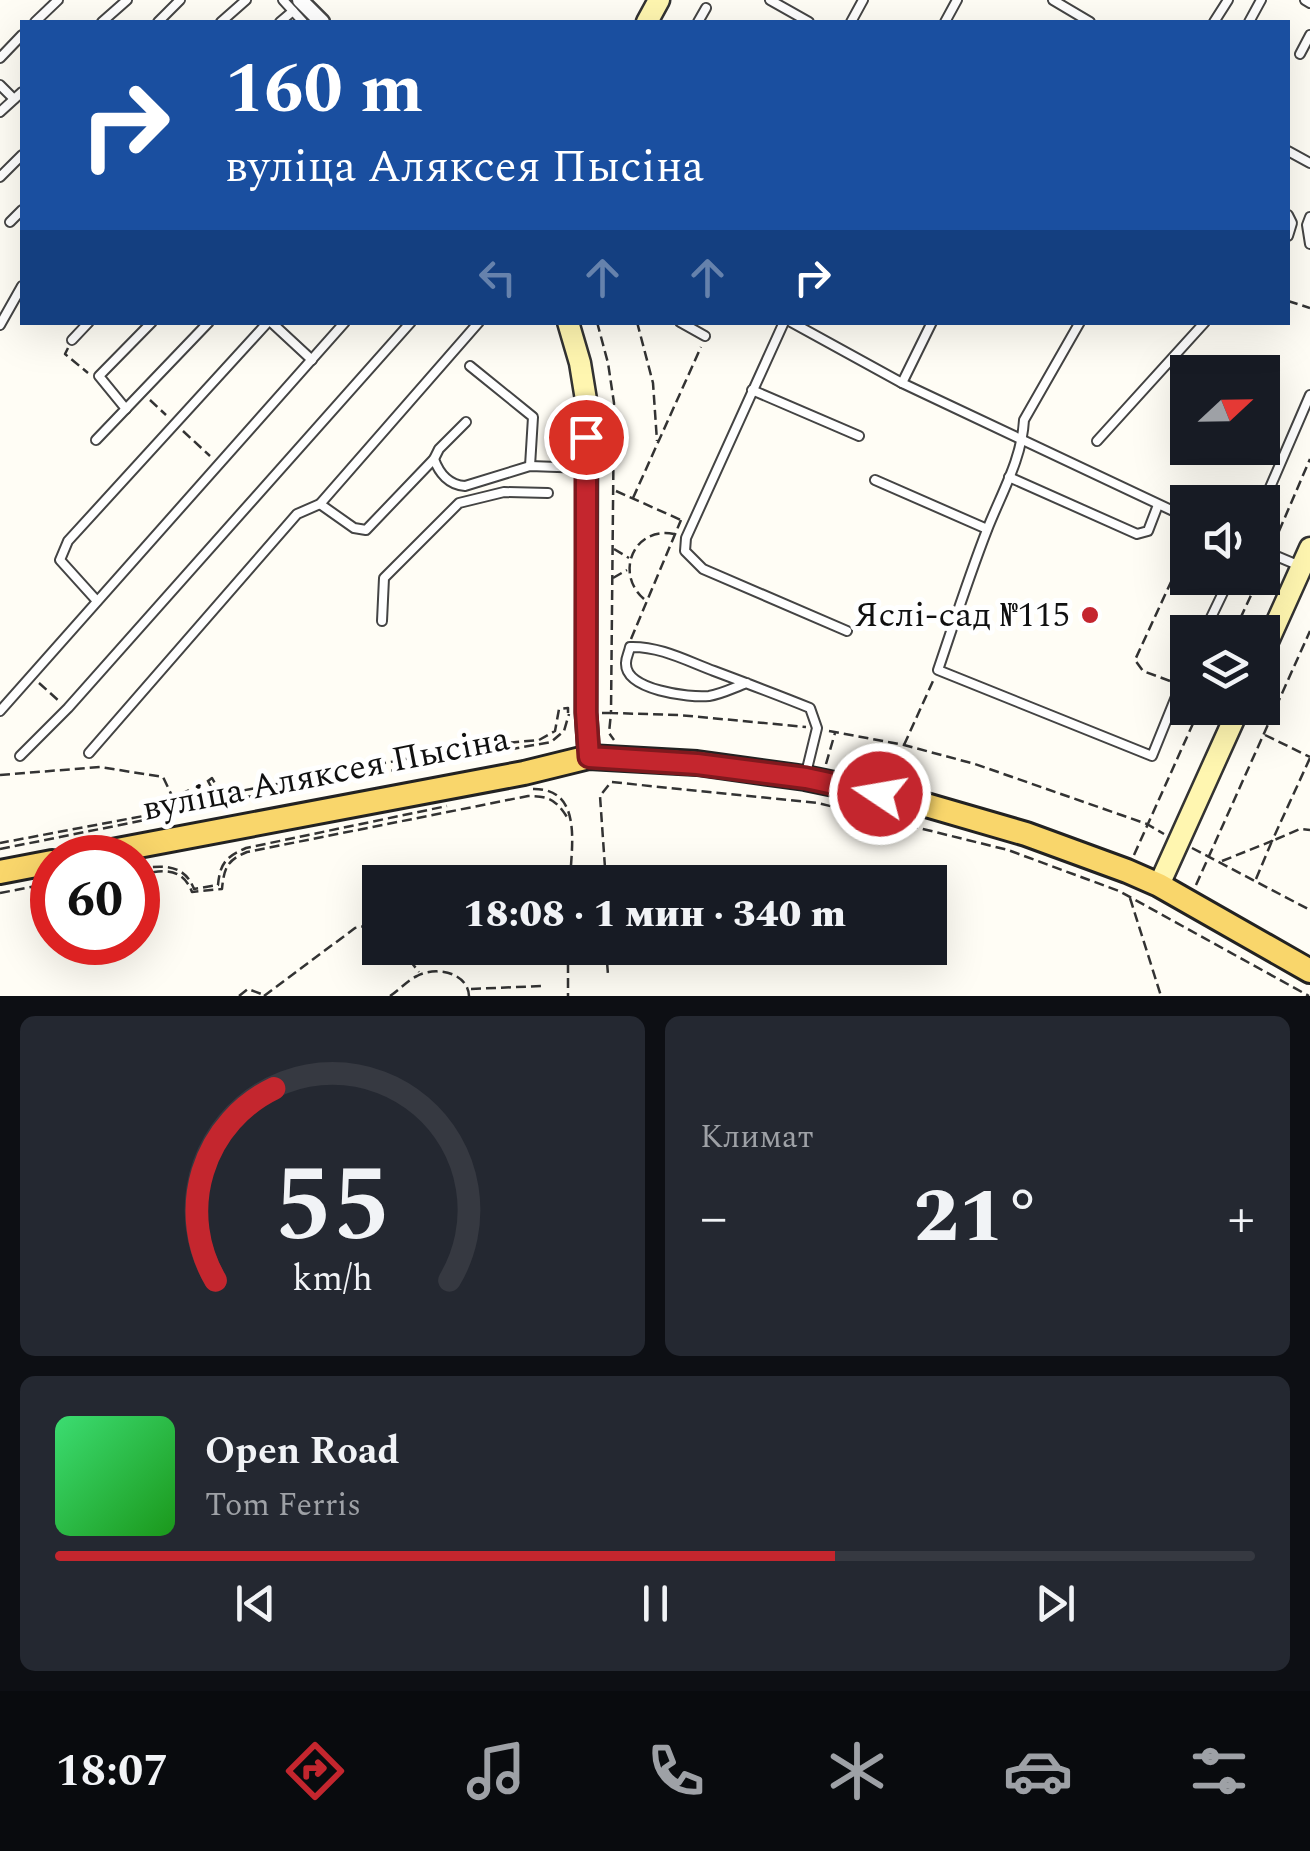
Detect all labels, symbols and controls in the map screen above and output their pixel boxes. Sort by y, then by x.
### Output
text: 160 m [225,37,423,143]
icon: right [60,60,190,190]
text: вуліца Аляксея Пысіна [225,133,704,202]
icon: left [470,250,525,305]
icon: ahead [575,250,630,305]
icon: ahead [680,250,735,305]
icon: right [785,250,840,305]
north arrow [1170,355,1280,465]
map controls [1170,355,1280,725]
pin [544,395,629,480]
icon: arrive [559,410,614,465]
button: sound [1170,485,1280,595]
place label: Яслі-сад №115 [854,589,1070,642]
marker: Яслі-сад №115 [1079,604,1101,626]
button: layers [1170,615,1280,725]
street label: вуліца Аляксея Пысіна [138,712,514,836]
position arrow [828,742,932,846]
speed limit sign: 60 [30,835,160,965]
text: 18:08 · 1 мин · 340 m [463,886,846,944]
text: Климат [700,1113,813,1162]
text: 55 [274,1128,391,1286]
text: 21° [914,1161,1041,1275]
text: − [700,1177,728,1260]
text: + [1227,1177,1255,1260]
text: km/h [292,1252,373,1307]
text: Open Road [205,1423,400,1481]
text: Tom Ferris [205,1481,361,1530]
icon: previous [228,1576,283,1631]
icon: pause [628,1576,683,1631]
icon: next [1028,1576,1083,1631]
icon: directions [280,1736,350,1806]
icon: music [461,1736,531,1806]
icon: phone [641,1736,711,1806]
icon: climate [822,1736,892,1806]
icon: car [1003,1736,1073,1806]
icon: filters [1184,1736,1254,1806]
text: 18:07 [55,1737,169,1806]

